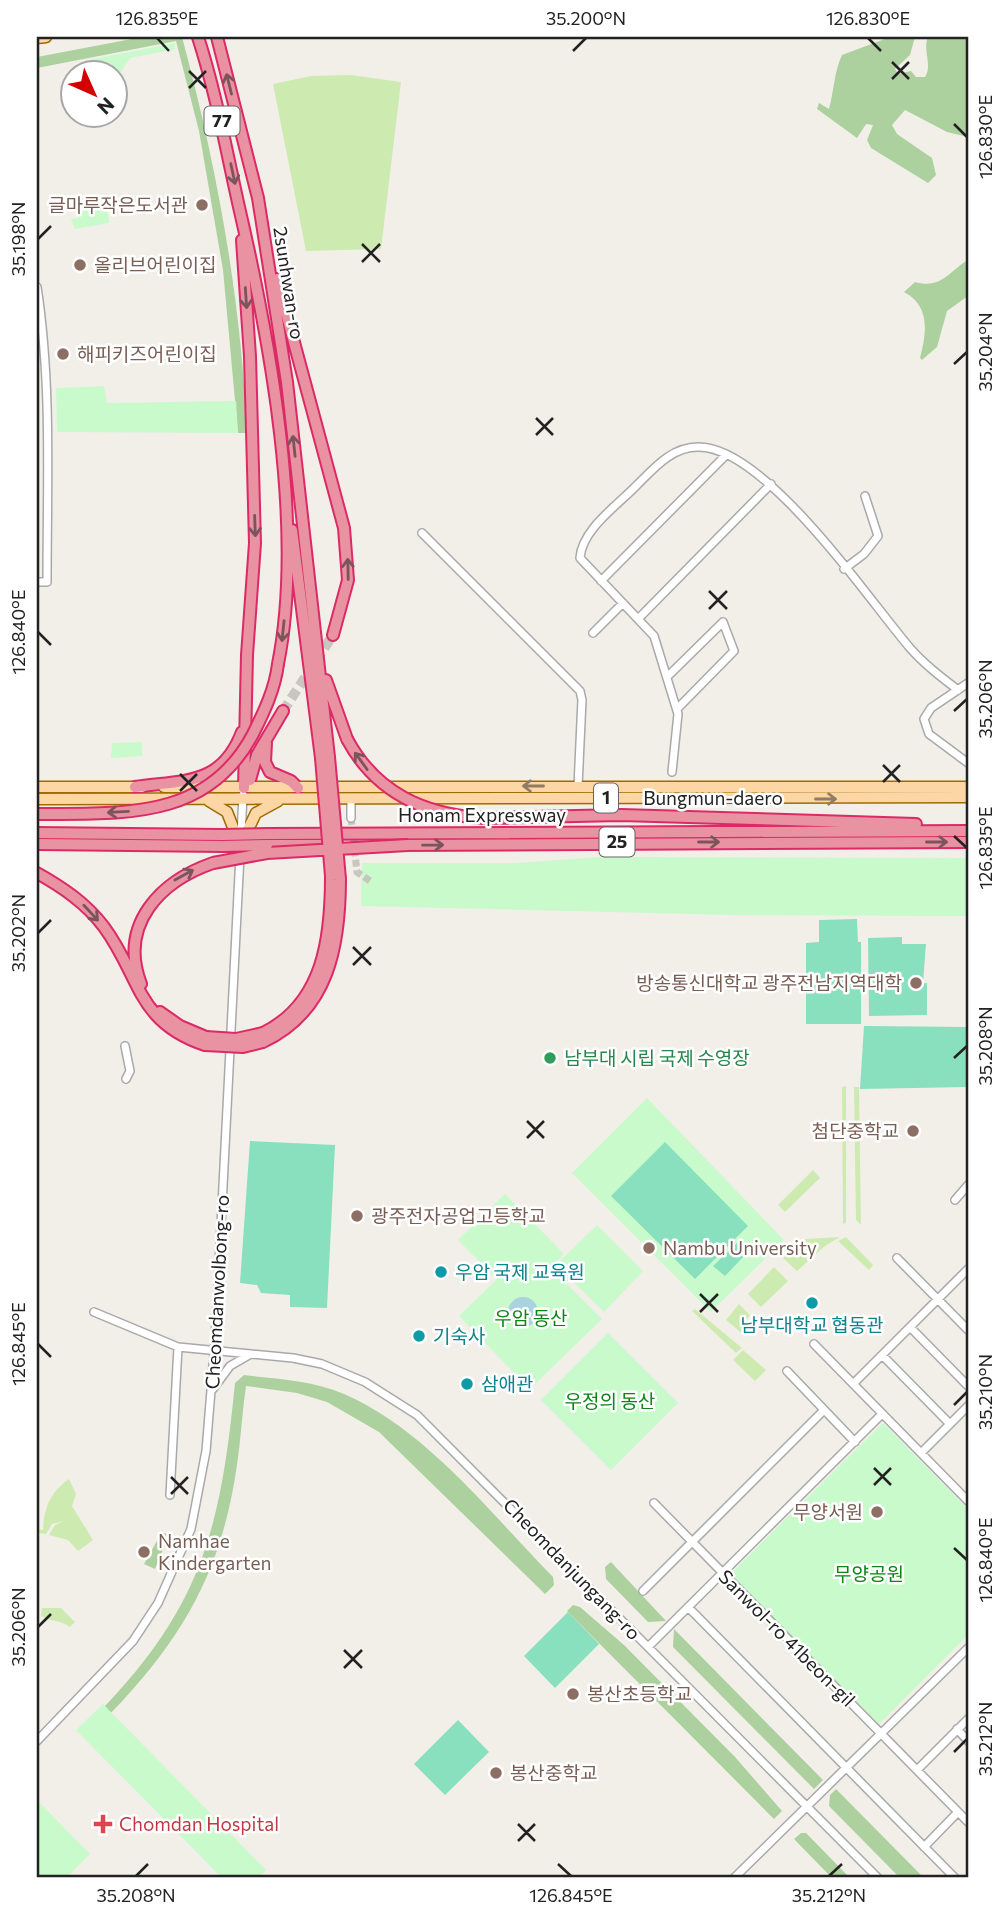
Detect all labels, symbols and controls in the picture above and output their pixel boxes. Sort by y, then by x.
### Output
text: 126.835°E [116,7,198,29]
text: 35.200°N [546,7,626,29]
text: 126.830°E [826,7,910,29]
north arrow [60,60,130,130]
one-way arrow [222,74,235,96]
text: N [93,93,120,120]
text: 126.830°E [974,95,996,179]
road number: 77 [204,106,240,136]
one-way arrow [226,162,240,185]
place label: 글마루작은도서관 [48,193,188,216]
marker: 글마루작은도서관 [194,197,210,213]
text: 35.198°N [7,202,29,276]
street label: 2sunhwan-ro [269,225,310,341]
place label: 올리브어린이집 [94,253,216,276]
marker: 올리브어린이집 [72,257,88,273]
one-way arrow [240,287,253,309]
text: 35.204°N [974,312,996,392]
place label: 해피키즈어린이집 [77,342,217,365]
marker: 해피키즈어린이집 [55,346,71,362]
one-way arrow [287,436,300,458]
one-way arrow [248,514,261,537]
one-way arrow [341,558,354,581]
text: 126.840°E [7,590,29,674]
one-way arrow [276,619,289,642]
text: 35.206°N [974,659,996,739]
one-way arrow [354,751,369,770]
one-way arrow [521,779,544,793]
road number: 1 [594,784,618,812]
street label: Bungmun-daero [643,786,783,809]
one-way arrow [814,792,837,806]
street label: Honam Expressway [398,803,566,826]
one-way arrow [107,806,130,819]
text: 126.835°E [974,807,996,889]
road number: 25 [600,828,634,856]
one-way arrow [698,835,721,849]
one-way arrow [925,835,948,849]
one-way arrow [421,838,444,852]
one-way arrow [173,868,194,881]
text: 35.202°N [7,894,29,972]
one-way arrow [83,904,100,921]
place label: 방송통신대학교 광주전남지역대학 [636,971,903,994]
marker: 방송통신대학교 광주전남지역대학 [908,975,924,991]
text: 35.208°N [974,1006,996,1086]
place label: 남부대 시립 국제 수영장 [564,1046,750,1069]
marker: 남부대 시립 국제 수영장 [542,1050,558,1066]
place label: 첨단중학교 [812,1119,899,1142]
marker: 첨단중학교 [905,1123,921,1139]
street label: Cheomdanwolbong-ro [200,1194,233,1390]
place label: 광주전자공업고등학교 [371,1204,546,1227]
marker: 광주전자공업고등학교 [349,1208,365,1224]
place label: Nambu University [663,1236,817,1259]
marker: Nambu University [641,1240,657,1256]
place label: 우암 국제 교육원 [455,1260,585,1283]
marker: 우암 국제 교육원 [433,1264,449,1280]
marker: 남부대학교 협동관 [804,1295,820,1311]
text: 126.845°E [7,1302,29,1386]
park label: 우암 동산 [494,1306,568,1329]
place label: 남부대학교 협동관 [740,1313,884,1336]
place label: 기숙사 [433,1324,485,1347]
marker: 기숙사 [411,1328,427,1344]
text: 35.210°N [974,1354,996,1430]
place label: 삼애관 [481,1372,533,1395]
marker: 삼애관 [459,1376,475,1392]
park label: 우정의 동산 [564,1389,656,1412]
street label: Cheomdanjungang-ro [499,1493,646,1644]
place label: 무양서원 [793,1500,863,1523]
marker: 무양서원 [869,1504,885,1520]
text: 126.840°E [974,1518,996,1602]
place label: Namhae Kindergarten [158,1529,271,1574]
marker: Namhae Kindergarten [136,1544,152,1560]
park label: 무양공원 [834,1562,904,1585]
street label: Sanwol-ro 41beon-gil [714,1565,860,1711]
text: 35.206°N [7,1587,29,1667]
place label: 봉산초등학교 [587,1682,692,1705]
marker: 봉산초등학교 [565,1686,581,1702]
text: 35.212°N [974,1702,996,1776]
place label: 봉산중학교 [510,1761,597,1784]
marker: 봉산중학교 [488,1765,504,1781]
place label: Chomdan Hospital [119,1812,279,1835]
marker: Chomdan Hospital [93,1814,113,1834]
text: 35.208°N [96,1884,176,1906]
text: 126.845°E [529,1884,613,1906]
text: 35.212°N [792,1884,866,1906]

